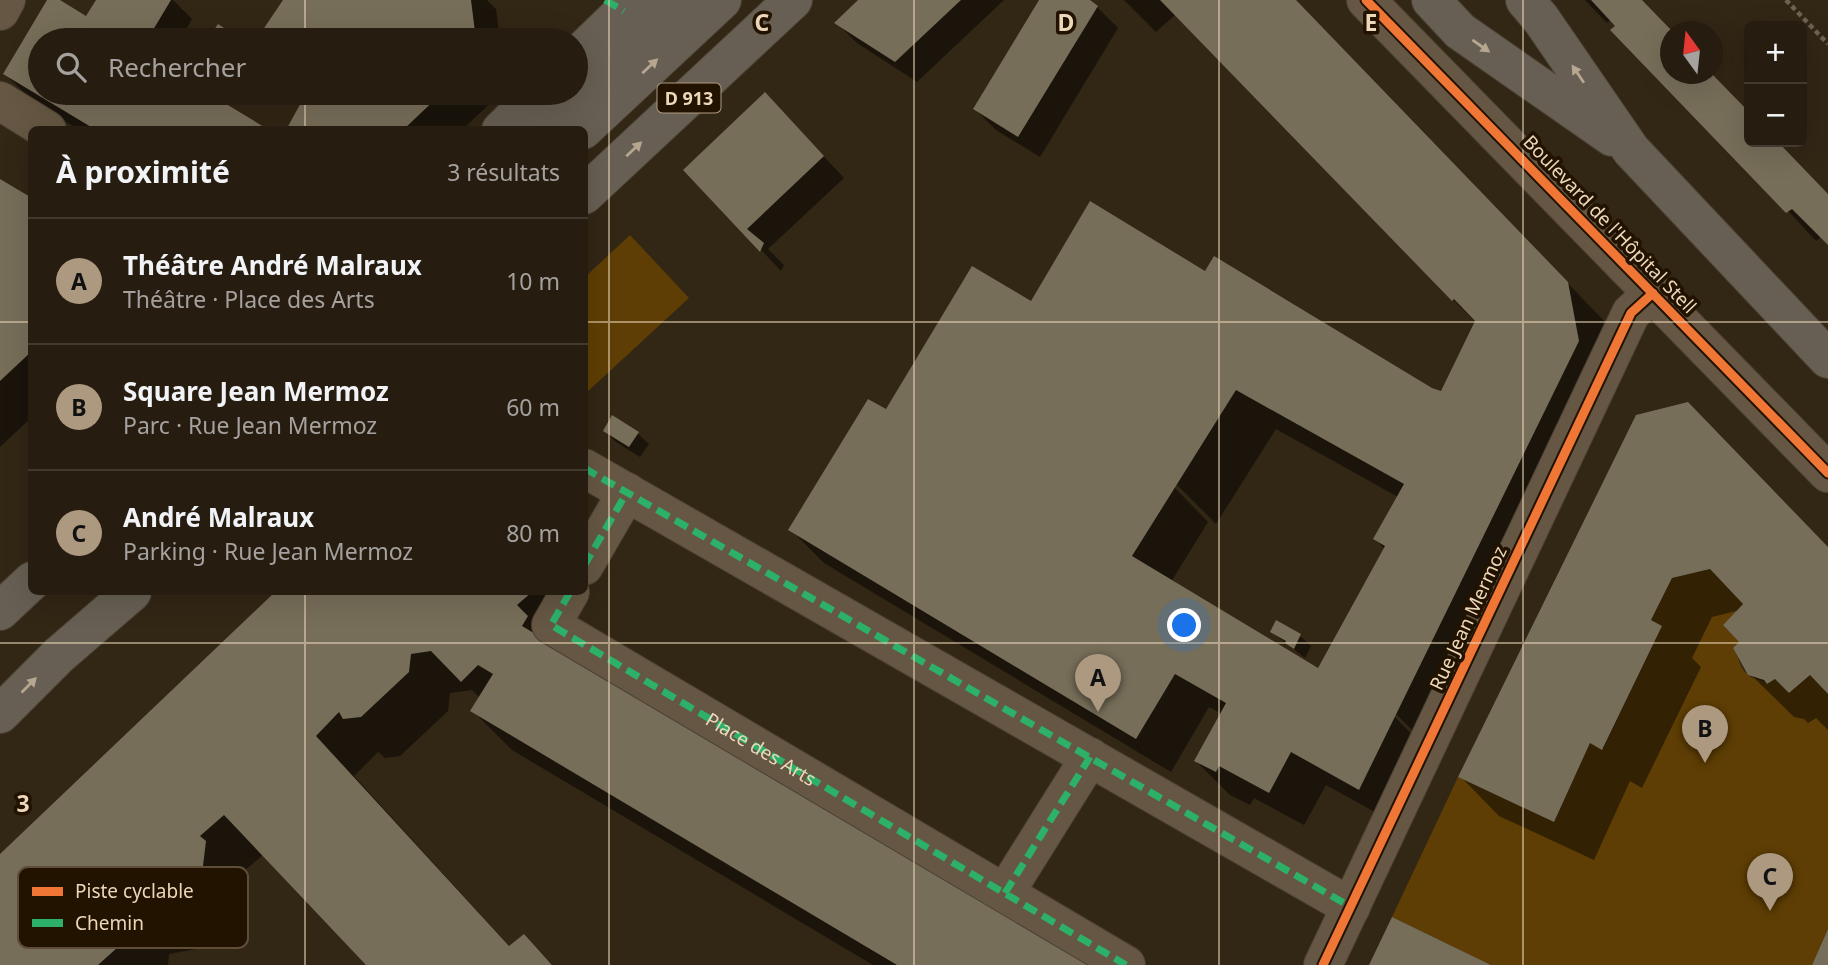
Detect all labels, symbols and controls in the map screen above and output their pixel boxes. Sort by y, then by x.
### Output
text: C [755,6,770,38]
text: D [1058,6,1074,38]
text: E [1365,6,1377,38]
north arrow [1660,21,1723,84]
map controls [1744,21,1807,147]
button: + [1744,21,1807,84]
search box [28,28,588,105]
one-way arrow [1472,39,1490,53]
icon: search [52,48,90,86]
text: Rechercher [108,49,246,85]
one-way arrow [642,58,659,75]
one-way arrow [1572,64,1585,83]
road number: D 913 [658,84,720,113]
button: − [1744,84,1807,147]
street label: Boulevard de l'Hôpital Stell [1518,129,1702,319]
one-way arrow [625,141,642,157]
text: À proximité [56,151,230,192]
text: 3 résultats [447,156,560,188]
text: Théâtre André Malraux [123,247,422,283]
text: A [71,265,87,297]
text: 10 m [506,265,560,297]
text: Théâtre · Place des Arts [123,283,375,315]
text: Square Jean Mermoz [123,373,389,409]
text: B [71,391,87,423]
text: 60 m [506,391,560,423]
text: Parc · Rue Jean Mermoz [123,409,377,441]
text: André Malraux [123,499,314,535]
text: C [72,517,86,549]
text: 80 m [506,517,560,549]
text: Parking · Rue Jean Mermoz [123,535,413,567]
street label: Rue Jean Mermoz [1423,542,1513,694]
your location [1167,608,1201,642]
pin: A [1075,654,1121,712]
one-way arrow [21,676,38,693]
pin: B [1682,705,1728,763]
street label: Place des Arts [701,706,821,792]
text: 3 [16,787,30,819]
pin: C [1747,853,1793,911]
legend [18,867,248,948]
text: Piste cyclable [75,878,194,904]
text: Chemin [75,910,144,936]

